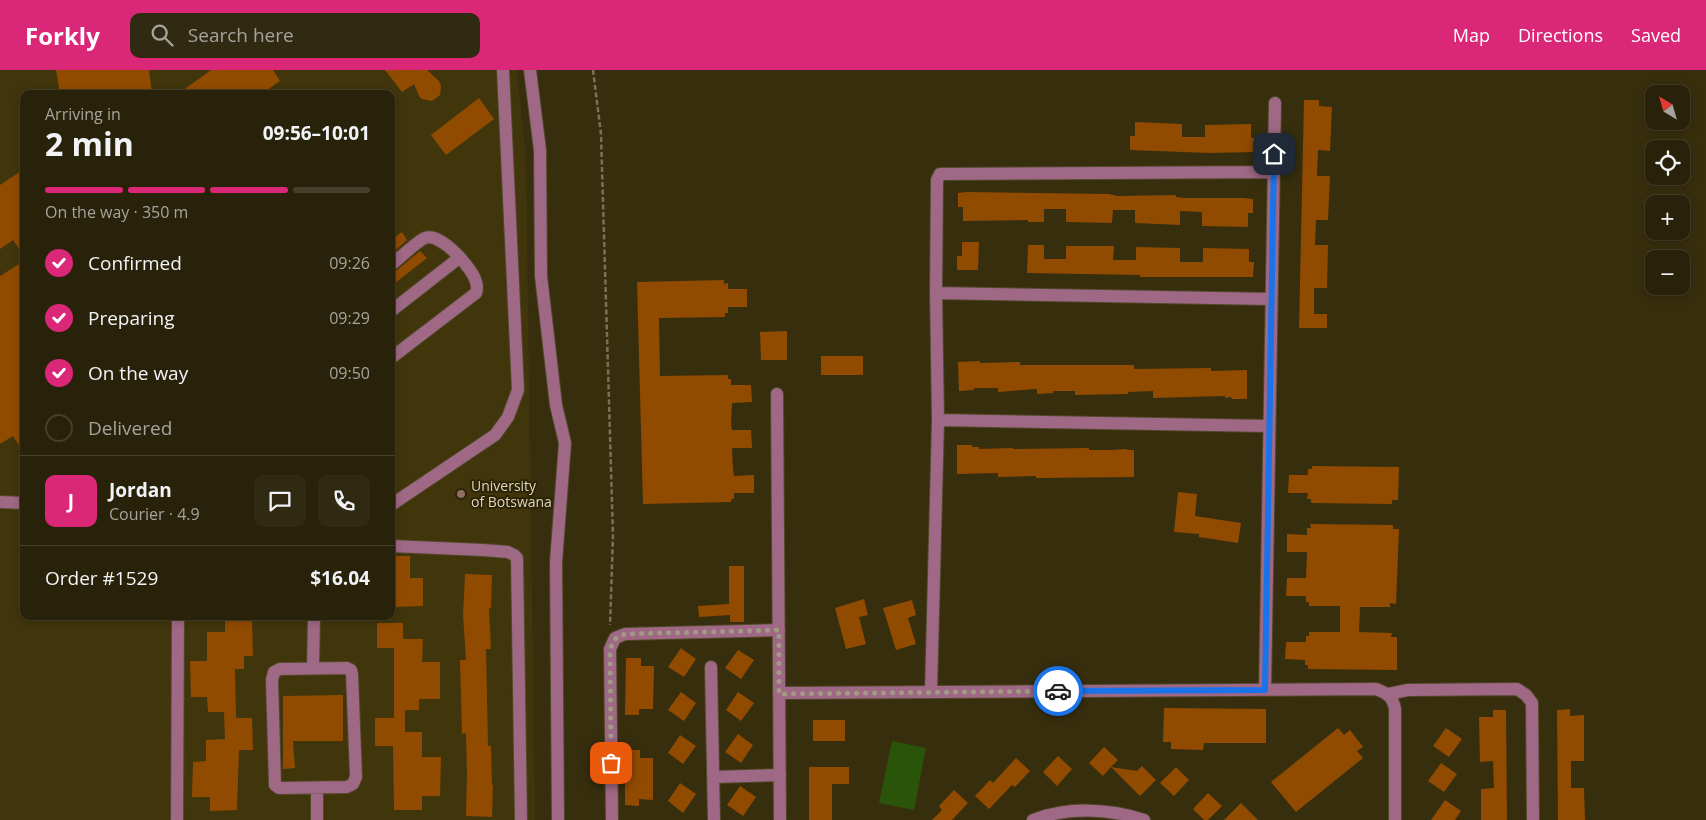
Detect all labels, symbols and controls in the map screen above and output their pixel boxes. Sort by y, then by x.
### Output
search box [130,13,480,58]
text: Forkly [25,19,100,52]
icon: search [148,21,176,49]
text: Search here [188,22,294,48]
text: Map [1453,23,1490,47]
text: Directions [1518,23,1603,47]
text: Saved [1631,23,1681,47]
north arrow [1645,85,1690,130]
map controls [1645,85,1690,295]
text: Arriving in [45,103,121,125]
text: 09:56–10:01 [263,120,370,146]
text: 2 min [45,122,134,165]
pin [1253,133,1295,175]
icon: home [1260,140,1288,168]
button: locate [1645,140,1690,185]
button: + [1645,195,1690,240]
text: On the way · 350 m [45,201,188,223]
icon: check [45,249,73,277]
text: Confirmed [88,250,182,276]
button: − [1645,250,1690,295]
text: 09:26 [329,252,370,274]
icon: check [45,304,73,332]
text: Preparing [88,305,175,331]
text: 09:29 [329,307,370,329]
icon: check [45,359,73,387]
text: On the way [88,360,188,386]
text: 09:50 [329,362,370,384]
text: Delivered [88,415,172,441]
button: chat [254,475,306,527]
button: phone [318,475,370,527]
place label: University of Botswana [471,476,552,511]
text: Jordan [109,477,172,503]
text: J [68,488,74,514]
marker: University of Botswana [455,488,467,500]
text: Courier · 4.9 [109,503,200,525]
text: Order #1529 [45,565,158,591]
text: $16.04 [310,565,370,591]
courier [1033,666,1083,716]
icon: car [1044,677,1072,705]
pin [590,742,632,784]
icon: bag [597,749,625,777]

